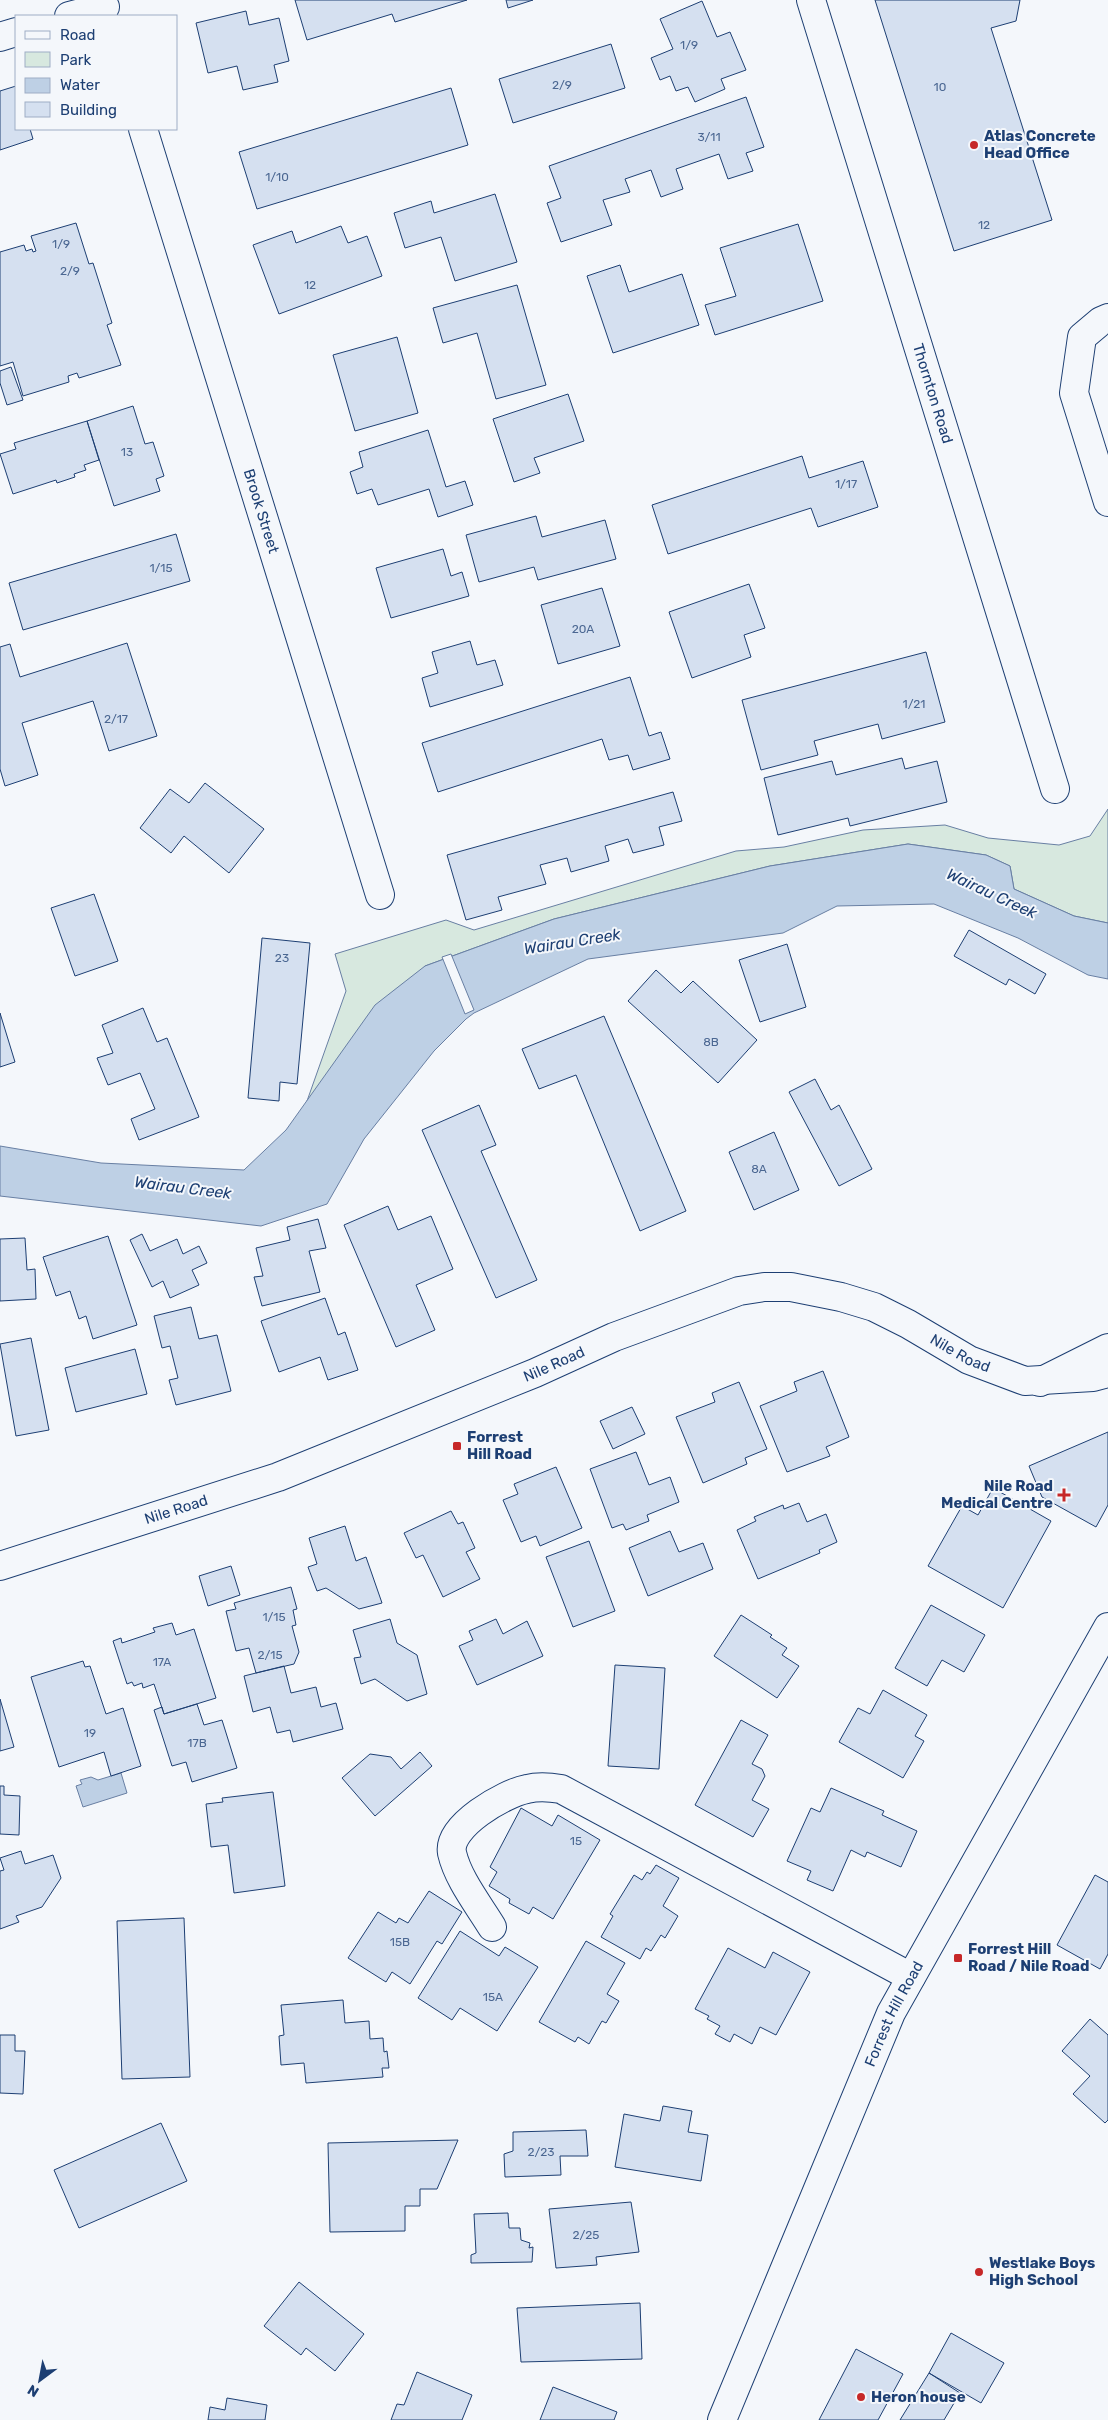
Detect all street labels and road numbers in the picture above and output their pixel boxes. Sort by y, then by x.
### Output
street label: Thornton Road [909,341,957,446]
street label: Brook Street [240,467,283,556]
street label: Nile Road [927,1330,993,1376]
street label: Nile Road [521,1343,587,1386]
street label: Nile Road [142,1491,210,1528]
street label: Forrest Hill Road [861,1958,927,2069]

